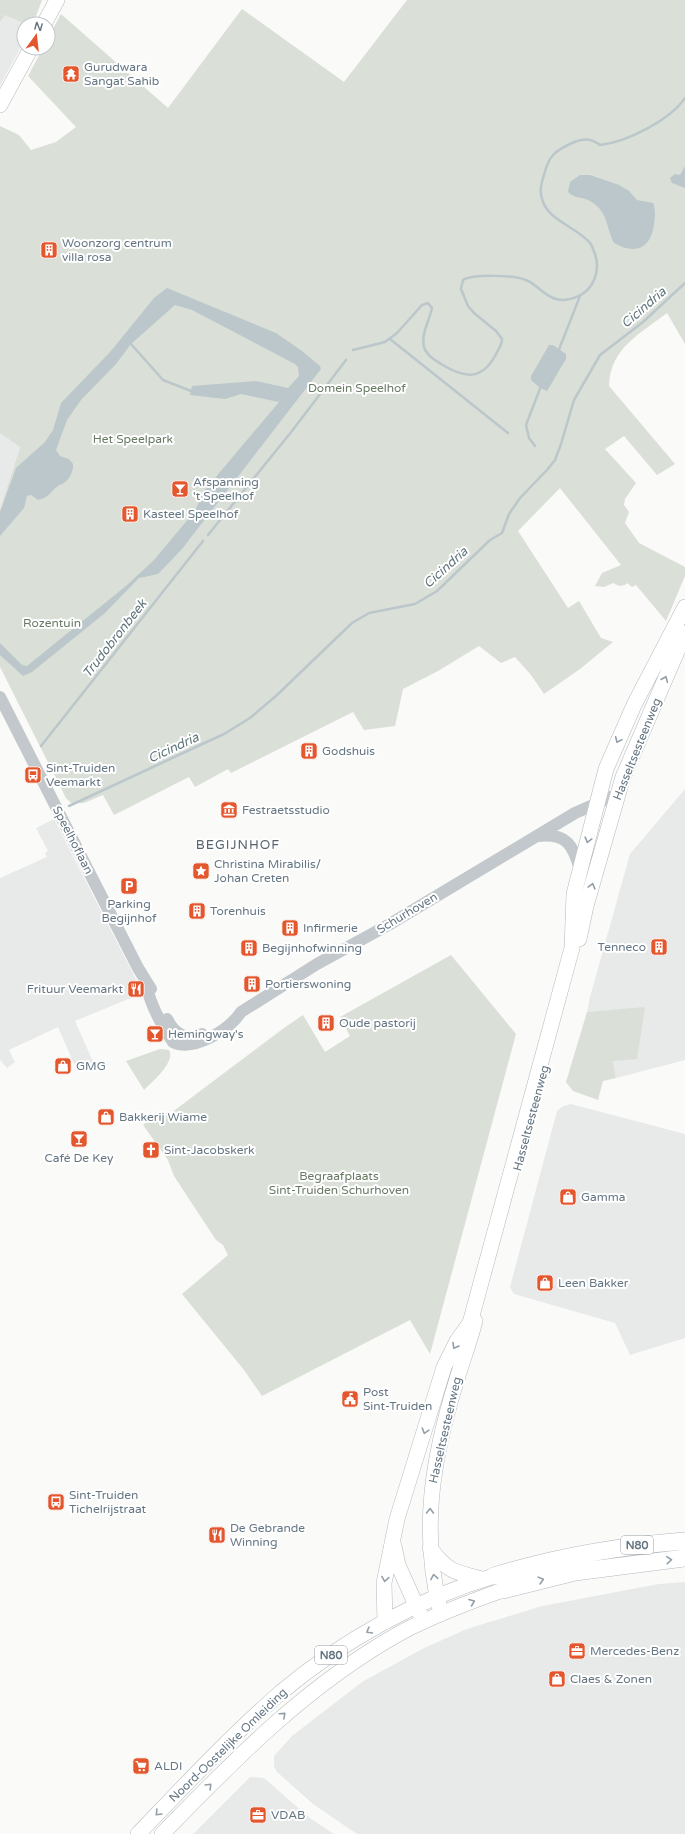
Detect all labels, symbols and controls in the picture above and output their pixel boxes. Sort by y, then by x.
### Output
north arrow [16,16,56,56]
text: N [33,19,44,34]
place label: Gurudwara Sangat Sahib [84,60,159,88]
temple icon: Gurudwara Sangat Sahib [61,64,81,84]
place label: Woonzorg centrum villa rosa [62,236,172,264]
building icon: Woonzorg centrum villa rosa [39,240,59,260]
water label: Cicindria [618,284,670,332]
park label: Domein Speelhof [308,381,406,395]
park label: Het Speelpark [93,432,174,446]
place label: Afspanning 't Speelhof [193,475,259,503]
bar icon: Afspanning 't Speelhof [170,479,190,499]
building icon: Kasteel Speelhof [120,504,140,524]
place label: Kasteel Speelhof [143,507,239,521]
water label: Cicindria [420,543,472,592]
water label: Trudobronbeek [79,596,151,681]
park label: Rozentuin [23,616,81,630]
one-way arrow [661,675,669,682]
street label: Hasseltsesteenweg [610,696,664,802]
water label: Cicindria [146,729,202,767]
one-way arrow [615,736,623,744]
building icon: Godshuis [299,741,319,761]
place label: Godshuis [322,744,375,758]
place label: Sint-Truiden Veemarkt [46,761,115,789]
bus stop icon: Sint-Truiden Veemarkt [23,765,43,785]
museum icon: Festraetsstudio [219,800,239,820]
place label: Festraetsstudio [242,803,330,817]
street label: Speelhoflaan [50,804,96,876]
district label: BEGIJNHOF [196,837,280,853]
one-way arrow [585,837,593,843]
place label: Christina Mirabilis/ Johan Creten [214,857,321,885]
place icon: Christina Mirabilis/ Johan Creten [191,861,211,881]
parking icon: Parking Begijnhof [119,876,139,896]
one-way arrow [587,882,596,889]
street label: Schurhoven [374,890,440,936]
place label: Parking Begijnhof [101,897,157,925]
building icon: Torenhuis [187,901,207,921]
place label: Torenhuis [210,904,266,918]
building icon: Infirmerie [280,918,300,938]
place label: Infirmerie [303,921,358,935]
building icon: Tenneco [649,937,669,957]
building icon: Begijnhofwinning [239,938,259,958]
place label: Tenneco [598,940,646,954]
place label: Begijnhofwinning [262,941,362,955]
building icon: Portierswoning [242,974,262,994]
place label: Portierswoning [265,977,351,991]
restaurant icon: Frituur Veemarkt [126,979,146,999]
place label: Frituur Veemarkt [27,982,123,996]
building icon: Oude pastorij [316,1013,336,1033]
place label: Oude pastorij [339,1016,416,1030]
bar icon: Hemingway's [145,1024,165,1044]
place label: Hemingway's [168,1027,244,1041]
shop icon: GMG [53,1056,73,1076]
place label: GMG [76,1059,106,1073]
street label: Hasseltsesteenweg [510,1064,552,1172]
shop icon: Bakkerij Wiame [96,1107,116,1127]
place label: Bakkerij Wiame [119,1110,207,1124]
bar icon: Café De Key [69,1129,89,1149]
church icon: Sint-Jacobskerk [141,1140,161,1160]
place label: Sint-Jacobskerk [164,1143,255,1157]
place label: Café De Key [45,1151,114,1165]
park label: Begraafplaats Sint-Truiden Schurhoven [269,1169,409,1197]
shop icon: Gamma [558,1187,578,1207]
place label: Gamma [581,1190,626,1204]
shop icon: Leen Bakker [535,1273,555,1293]
place label: Leen Bakker [558,1276,629,1290]
one-way arrow [452,1342,459,1349]
street label: Hasseltsesteenweg [426,1375,464,1485]
place label: Post Sint-Truiden [363,1385,432,1413]
public building icon: Post Sint-Truiden [340,1389,360,1409]
one-way arrow [421,1427,430,1434]
place label: Sint-Truiden Tichelrijstraat [69,1488,147,1516]
bus stop icon: Sint-Truiden Tichelrijstraat [46,1492,66,1512]
one-way arrow [426,1508,434,1514]
place label: De Gebrande Winning [230,1521,305,1549]
restaurant icon: De Gebrande Winning [207,1525,227,1545]
road number: N80 [621,1536,653,1554]
one-way arrow [666,1555,672,1564]
one-way arrow [430,1574,439,1580]
one-way arrow [381,1576,390,1582]
one-way arrow [537,1576,544,1585]
one-way arrow [468,1598,475,1606]
one-way arrow [366,1627,373,1634]
office icon: Mercedes-Benz [567,1641,587,1661]
place label: Mercedes-Benz [590,1644,679,1658]
road number: N80 [315,1646,347,1664]
shop icon: Claes & Zonen [547,1669,567,1689]
place label: Claes & Zonen [570,1672,652,1686]
street label: Noord-Oostelijke Omleiding [166,1685,290,1805]
one-way arrow [278,1712,286,1719]
supermarket icon: ALDI [131,1756,151,1776]
place label: ALDI [154,1759,182,1773]
one-way arrow [204,1783,211,1791]
office icon: VDAB [248,1805,268,1825]
one-way arrow [155,1808,163,1816]
place label: VDAB [271,1808,305,1822]

